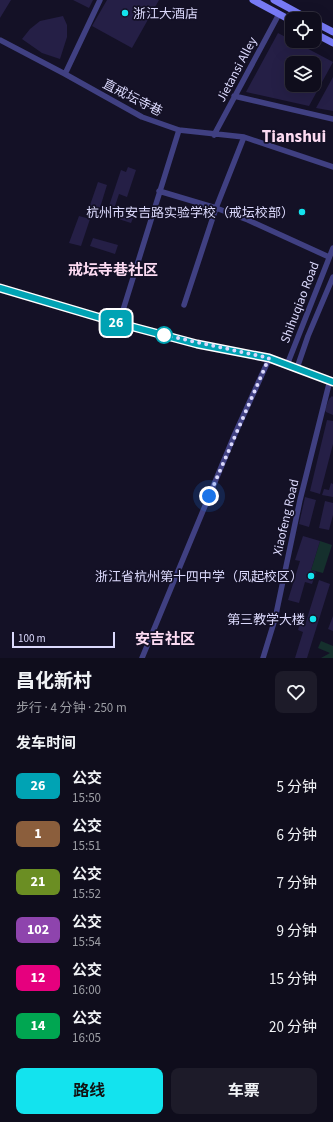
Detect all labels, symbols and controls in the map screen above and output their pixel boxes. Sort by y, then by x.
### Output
place label: 浙江大酒店 [133,5,198,23]
marker: 浙江大酒店 [120,8,130,18]
map controls [285,12,321,92]
button: locate [285,12,321,48]
street label: Jietansi Alley [212,34,262,105]
button: layers [285,56,321,92]
street label: 直戒坛寺巷 [99,75,166,121]
district label: Tianshui [262,125,326,149]
place label: 杭州市安吉路实验学校（戒坛校部） [86,204,294,222]
marker: 杭州市安吉路实验学校（戒坛校部） [297,207,307,217]
street label: Shihuqiao Road [276,259,324,346]
district label: 戒坛寺巷社区 [68,260,158,281]
line badge: 26 [98,310,134,336]
text: 26 [109,313,123,333]
unlabelled marker [155,326,173,344]
street label: Xiaofeng Road [268,477,303,557]
your location [199,486,219,506]
place label: 浙江省杭州第十四中学（凤起校区） [95,568,303,586]
marker: 浙江省杭州第十四中学（凤起校区） [306,571,316,581]
place label: 第三教学大楼 [227,611,305,629]
marker: 第三教学大楼 [308,614,318,624]
district label: 安吉社区 [135,629,195,650]
scale bar [12,630,115,649]
text: 100 m [18,631,46,646]
text: 昌化新村 [16,668,92,695]
button: heart [275,671,317,713]
text: 步行 · 4 分钟 · 250 m [16,699,127,717]
text: 发车时间 [16,733,76,754]
text: 公交 [72,768,102,789]
text: 26 [31,776,45,796]
text: 5 分钟 [277,777,317,798]
text: 15:50 [72,789,101,807]
text: 公交 [72,816,102,837]
text: 1 [34,824,42,844]
text: 6 分钟 [277,825,317,846]
text: 15:51 [72,837,101,855]
text: 公交 [72,864,102,885]
text: 21 [31,872,45,892]
text: 7 分钟 [277,873,317,894]
text: 15:52 [72,885,101,903]
text: 公交 [72,912,102,933]
text: 102 [27,920,49,940]
text: 9 分钟 [277,921,317,942]
text: 15:54 [72,933,101,951]
text: 公交 [72,960,102,981]
text: 12 [31,968,45,988]
text: 15 分钟 [269,969,317,990]
text: 16:00 [72,981,101,999]
text: 公交 [72,1008,102,1029]
text: 14 [31,1016,45,1036]
text: 20 分钟 [269,1017,317,1038]
text: 16:05 [72,1029,101,1047]
button: 路线 [16,1068,163,1114]
button: 车票 [171,1068,317,1114]

